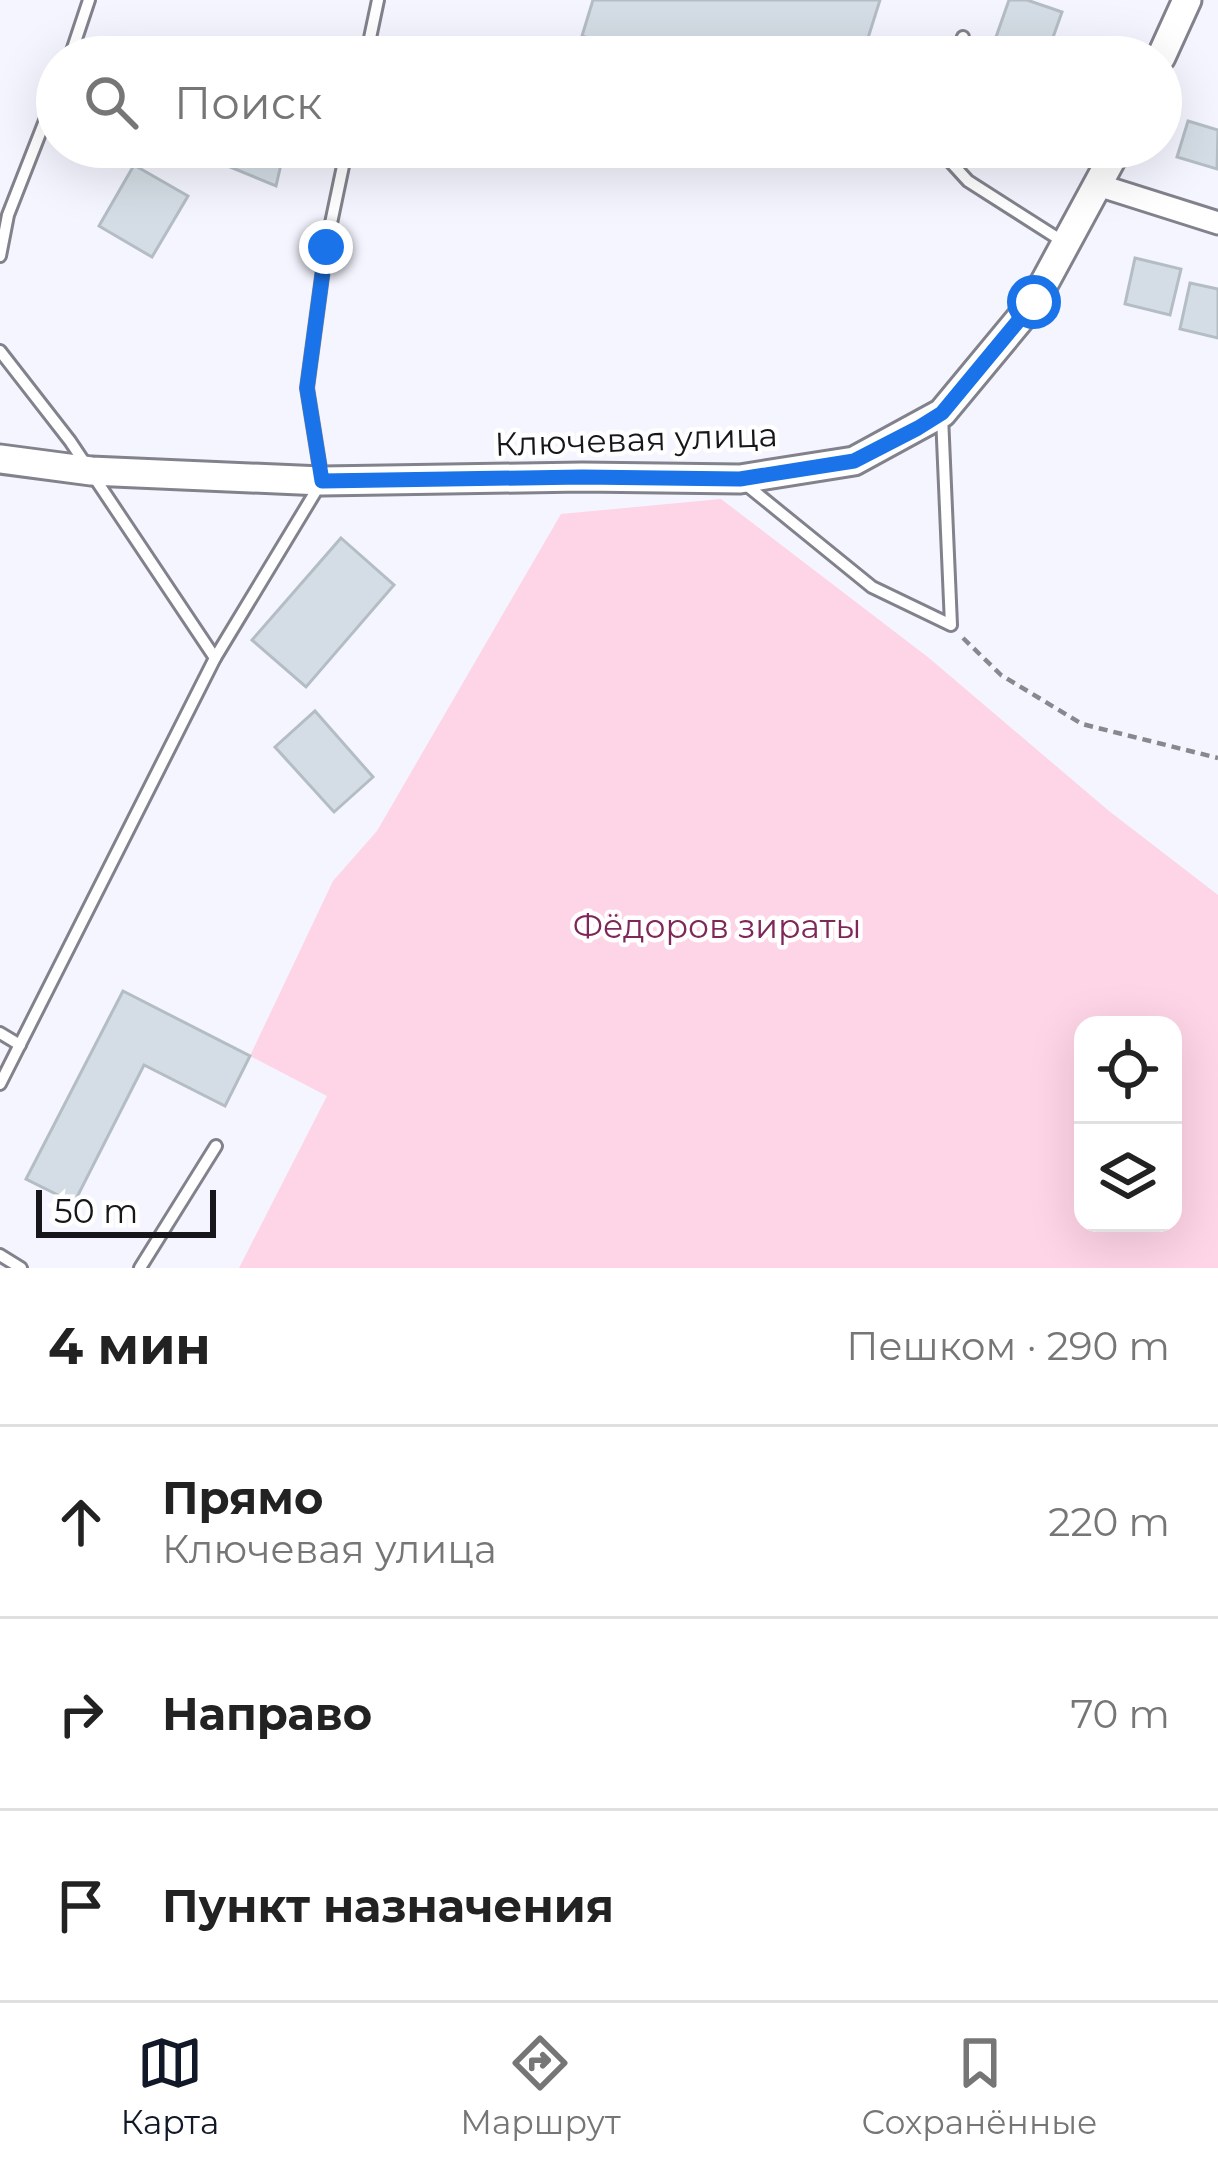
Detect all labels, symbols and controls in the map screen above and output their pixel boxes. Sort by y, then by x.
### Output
search box [36,36,1182,168]
icon: search [78,69,144,135]
text: Поиск [174,75,322,130]
route end [299,220,353,274]
route start [1007,275,1061,329]
street label: Ключевая улица [494,414,778,464]
park label: Фёдоров зираты [573,906,861,946]
map controls [1074,1016,1182,1232]
button: locate [1074,1016,1182,1124]
button: layers [1074,1124,1182,1232]
scale bar [36,1184,216,1237]
text: 50 m [54,1191,138,1231]
text: 4 мин [48,1315,211,1377]
text: Пешком · 290 m [846,1322,1170,1370]
text: Прямо [162,1470,323,1525]
icon: ahead [48,1489,114,1555]
text: 220 m [1048,1498,1170,1546]
text: Ключевая улица [162,1525,497,1573]
icon: right [48,1681,114,1747]
text: Направо [162,1686,372,1741]
text: 70 m [1070,1690,1170,1738]
icon: arrive [48,1873,114,1939]
text: Пункт назначения [162,1878,614,1933]
tab: Карта [120,2030,219,2142]
tab: Маршрут [460,2030,621,2142]
tab: Сохранённые [862,2030,1097,2142]

